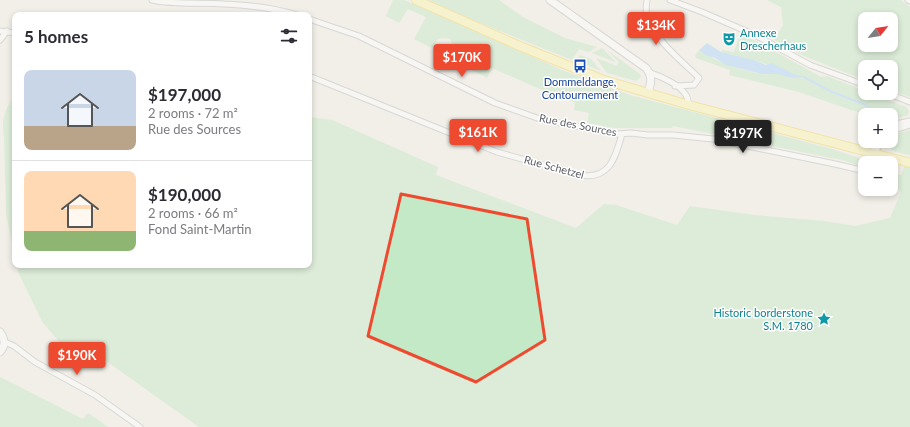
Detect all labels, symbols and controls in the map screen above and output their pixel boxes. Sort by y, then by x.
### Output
pin: $134K [628,12,684,46]
north arrow [858,12,898,52]
map controls [858,12,898,196]
text: $134K [636,17,676,33]
icon: filters [278,25,300,47]
text: 5 homes [24,26,88,47]
place label: Annexe Drescherhaus [740,26,807,52]
theatre icon: Annexe Drescherhaus [721,31,737,47]
pin: $170K [434,44,490,78]
text: $170K [442,49,482,65]
bus stop icon: Dommeldange, Contournement [572,58,588,74]
button: locate [858,60,898,100]
place label: Dommeldange, Contournement [542,75,618,101]
text: $197,000 [148,84,221,105]
icon: home [56,86,104,134]
text: 2 rooms · 72 m² [148,105,238,121]
button: + [858,108,898,148]
street label: Rue des Sources [538,111,618,138]
pin: $161K [450,119,506,153]
pin: $197K [715,120,771,154]
text: Rue des Sources [148,121,241,137]
text: $161K [458,124,498,140]
text: $197K [723,125,763,141]
street label: Rue Schetzel [523,152,586,181]
button: − [858,156,898,196]
text: $190,000 [148,184,221,205]
icon: home [56,187,104,235]
text: 2 rooms · 66 m² [148,205,238,221]
text: Fond Saint-Martin [148,221,252,237]
place label: Historic borderstone S.M. 1780 [713,306,814,332]
place icon: Historic borderstone S.M. 1780 [816,311,832,327]
pin: $190K [49,342,105,376]
text: $190K [57,347,97,363]

